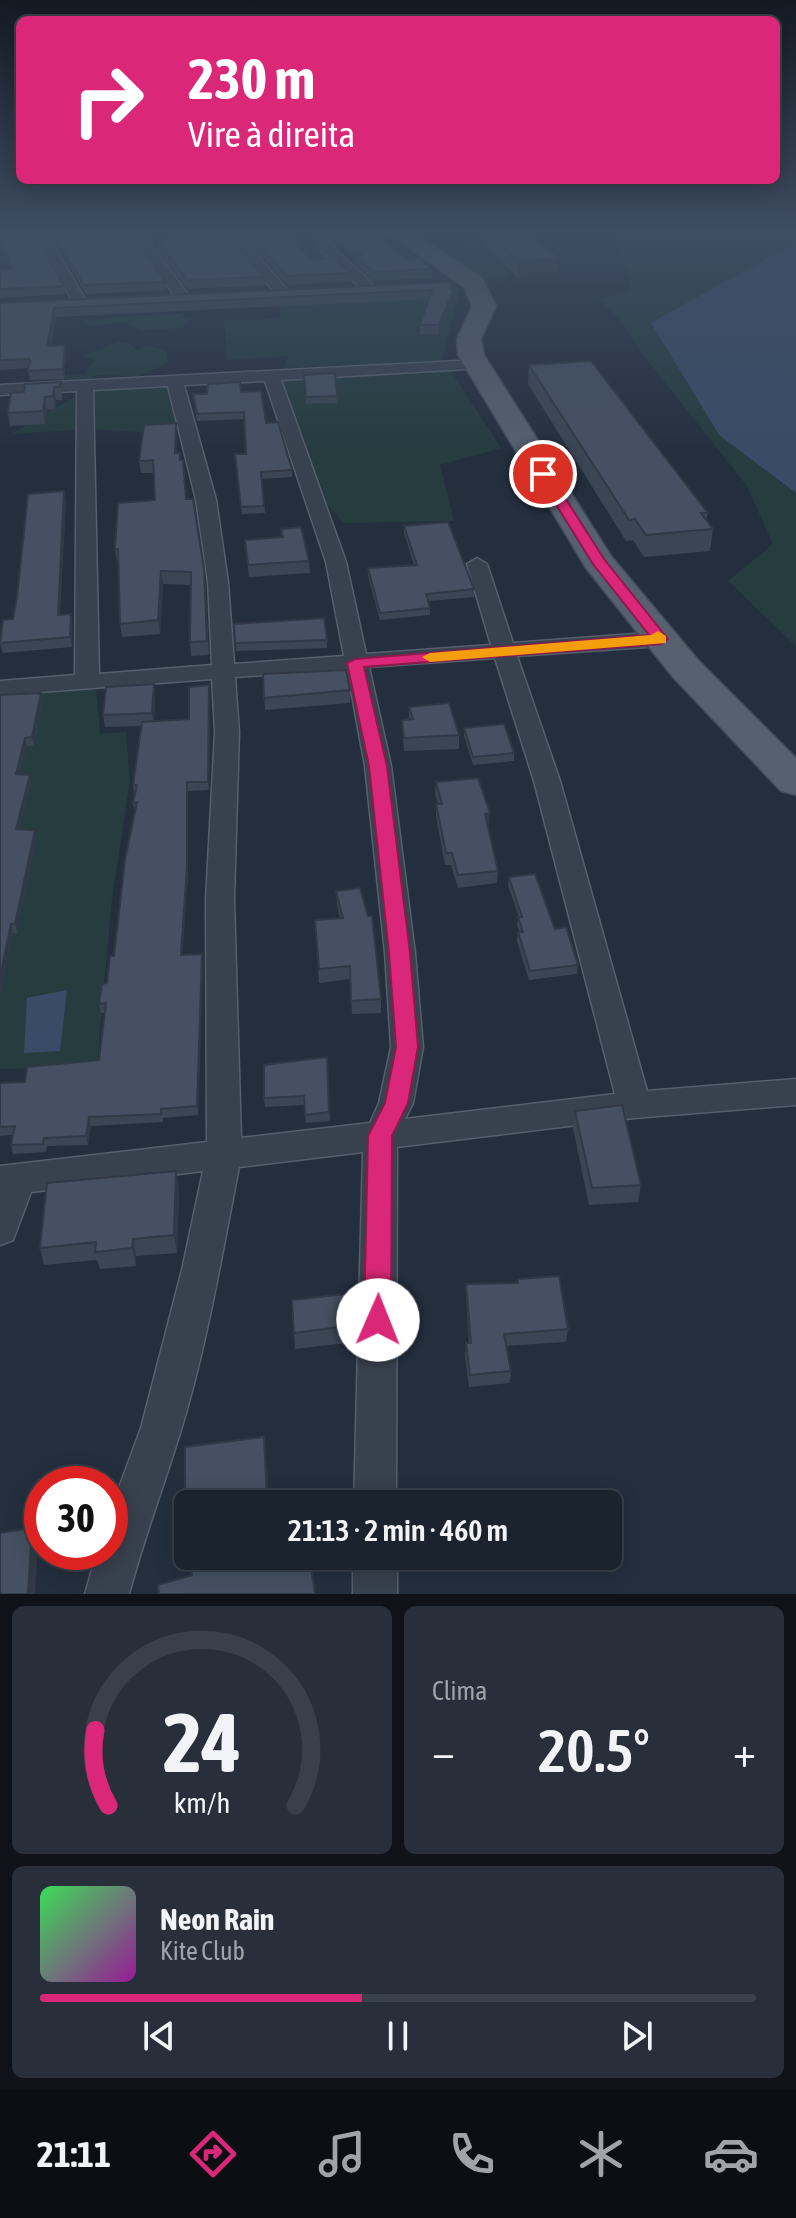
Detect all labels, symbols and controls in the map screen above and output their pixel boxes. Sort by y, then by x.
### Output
text: 230 m [188,47,315,111]
icon: right [56,48,160,152]
text: Vire à direita [188,113,355,155]
pin [509,440,577,508]
icon: arrive [521,452,565,496]
position arrow [336,1278,420,1362]
speed limit sign: 30 [24,1466,128,1570]
text: 21:13 · 2 min · 460 m [288,1513,508,1547]
text: Clima [432,1676,487,1706]
text: 24 [163,1694,241,1790]
text: 20.5° [538,1716,650,1785]
text: − [432,1726,455,1776]
text: + [733,1726,756,1776]
text: km/h [174,1786,230,1819]
text: Neon Rain [160,1902,274,1936]
text: Kite Club [160,1936,245,1966]
icon: previous [137,2014,181,2058]
icon: pause [376,2014,420,2058]
icon: next [615,2014,659,2058]
icon: directions [185,2126,241,2182]
icon: music [314,2126,370,2182]
icon: phone [444,2126,500,2182]
icon: climate [573,2126,629,2182]
icon: car [703,2126,759,2182]
text: 21:11 [37,2133,111,2175]

